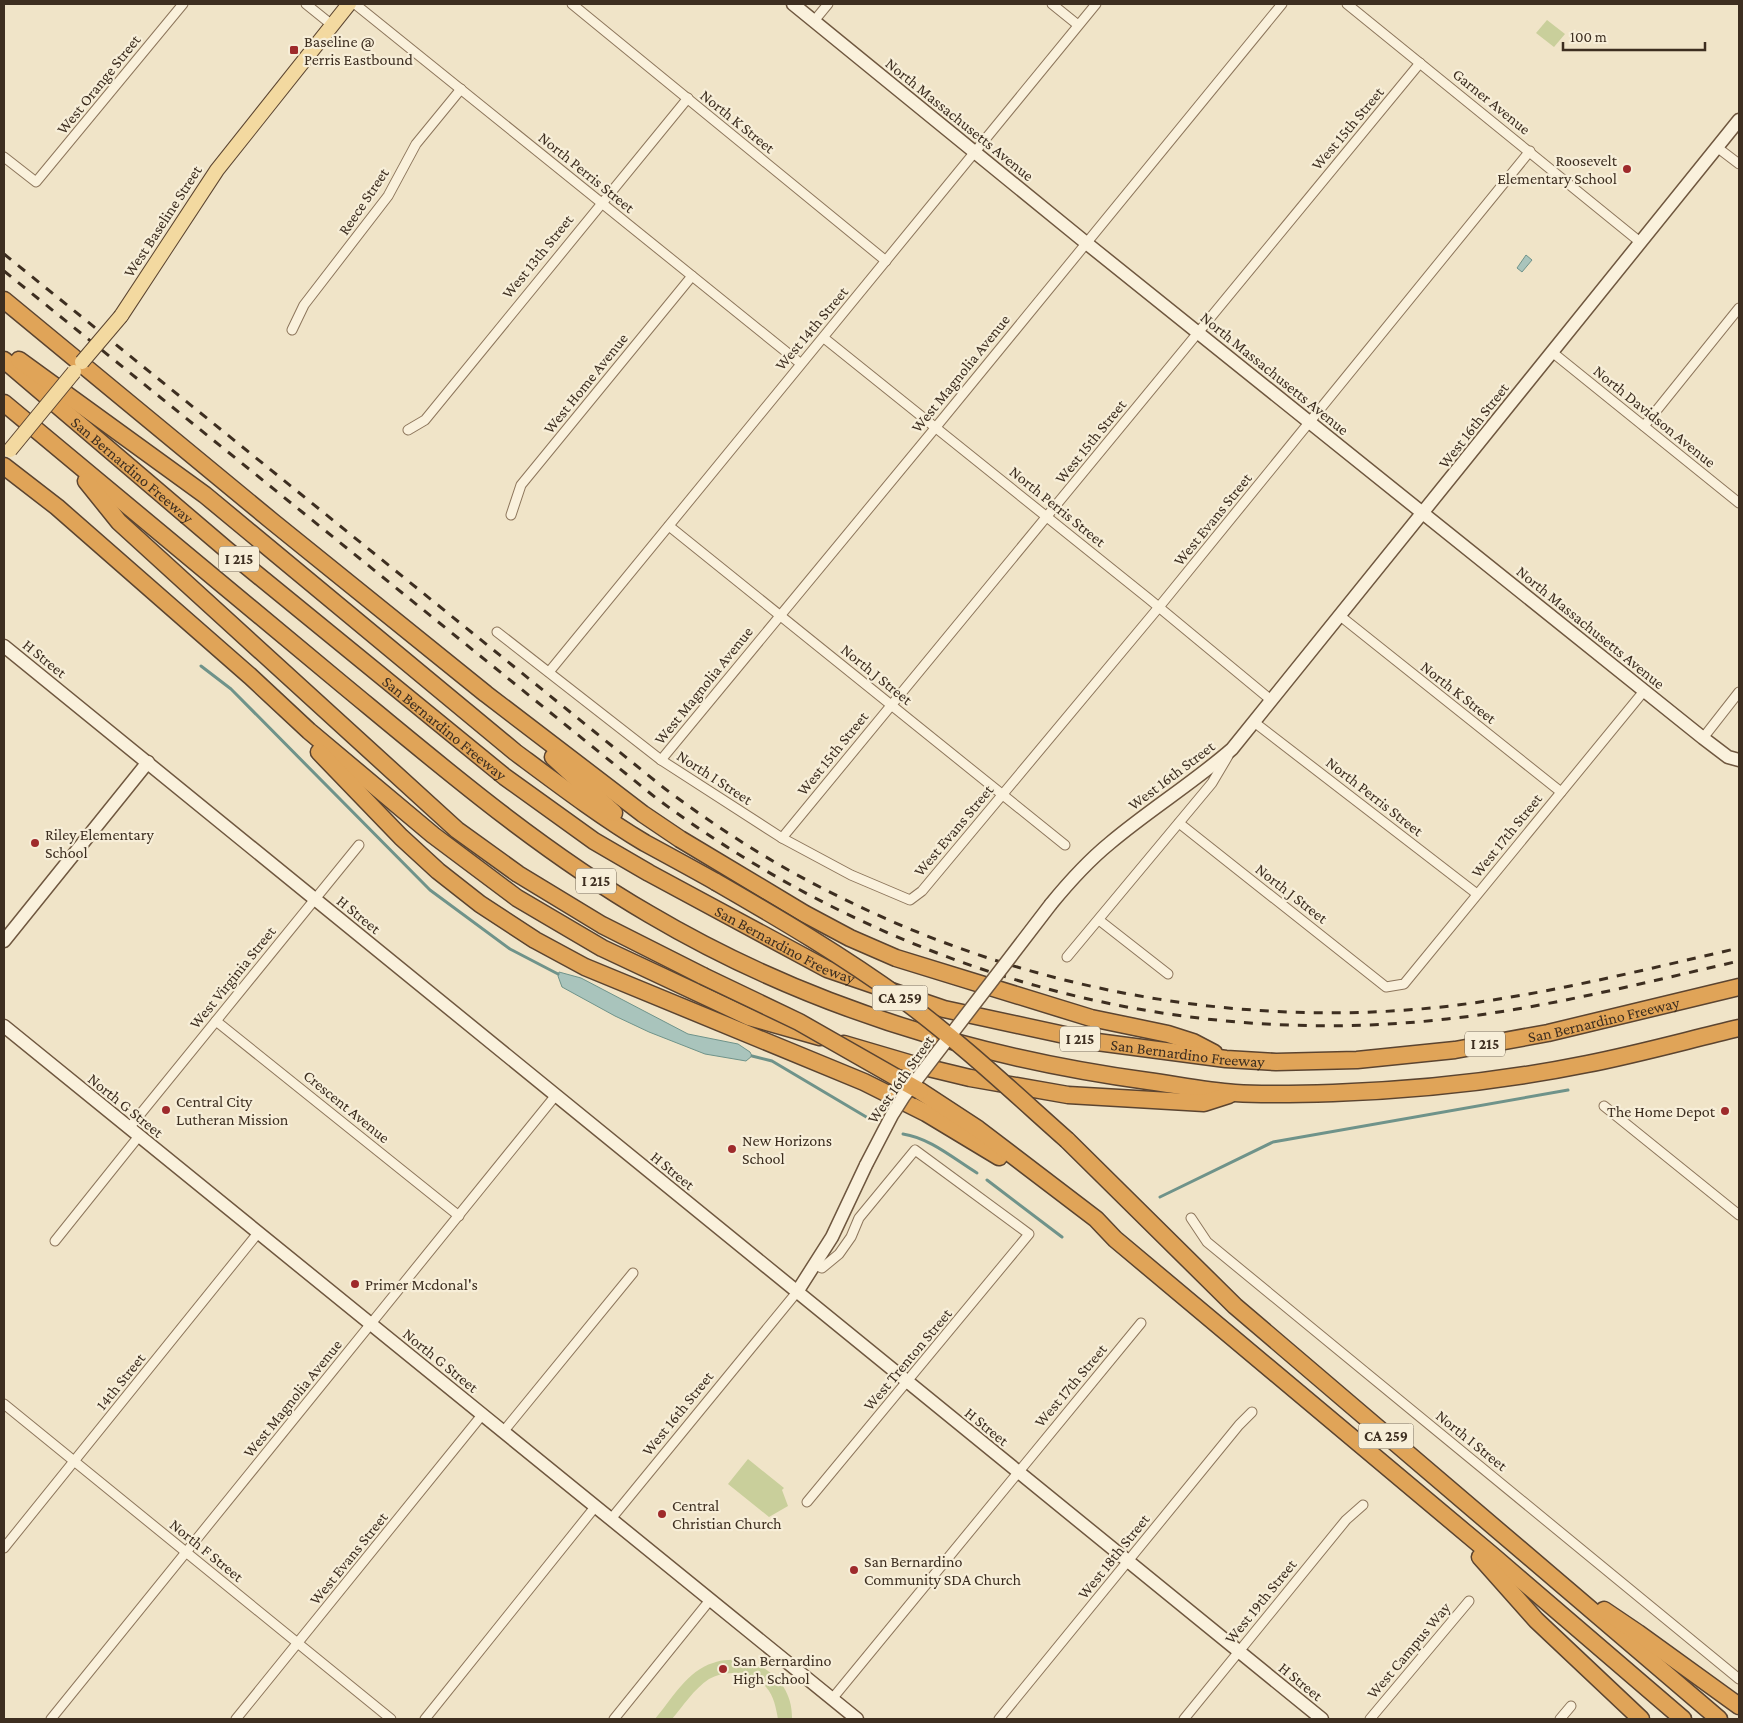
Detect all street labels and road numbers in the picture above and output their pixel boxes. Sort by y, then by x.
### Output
street label: West Orange Street [53,31,145,138]
street label: North Massachusetts Avenue [882,54,1037,184]
street label: Garner Avenue [1450,65,1534,138]
street label: West 15th Street [1308,83,1387,173]
street label: North K Street [697,86,779,157]
street label: North Perris Street [535,129,638,217]
street label: West Baseline Street [120,162,205,280]
street label: Reece Street [335,164,392,238]
street label: West 13th Street [498,210,577,302]
street label: West 14th Street [772,283,852,373]
street label: North Massachusetts Avenue [1197,308,1352,438]
street label: West Magnolia Avenue [908,311,1014,436]
street label: West Home Avenue [540,330,631,437]
street label: North Davidson Avenue [1590,362,1719,471]
street label: West 16th Street [1435,379,1512,471]
street label: West 15th Street [1051,395,1130,487]
street label: San Bernardino Freeway [68,413,197,528]
street label: North Perris Street [1006,463,1109,551]
street label: West Evans Street [1170,469,1255,569]
road number: I 215 [219,546,259,572]
street label: North Massachusetts Avenue [1513,562,1668,692]
street label: West Magnolia Avenue [651,623,757,748]
street label: H Street [20,636,70,681]
street label: North J Street [837,641,916,709]
street label: North K Street [1418,658,1500,727]
street label: San Bernardino Freeway [379,673,510,785]
street label: West 15th Street [793,707,872,799]
street label: West 16th Street [1125,737,1218,813]
street label: North I Street [674,747,756,808]
street label: North Perris Street [1323,753,1427,840]
street label: West Evans Street [910,781,997,879]
street label: West 17th Street [1467,790,1546,881]
street label: North J Street [1252,860,1331,928]
road number: I 215 [576,868,616,894]
street label: H Street [334,892,384,937]
street label: San Bernardino Freeway [712,902,858,988]
street label: West Virginia Street [186,922,280,1033]
road number: CA 259 [872,986,928,1010]
street label: San Bernardino Freeway [1527,994,1682,1046]
road number: I 215 [1060,1026,1100,1052]
street label: West 16th Street [864,1032,937,1126]
road number: I 215 [1465,1032,1505,1056]
street label: San Bernardino Freeway [1110,1036,1266,1071]
street label: Crescent Avenue [300,1067,393,1146]
street label: North G Street [85,1070,167,1141]
street label: H Street [648,1148,698,1193]
street label: West Trenton Street [860,1304,955,1414]
street label: North G Street [400,1325,482,1396]
street label: West Magnolia Avenue [240,1336,346,1461]
street label: West 17th Street [1031,1340,1110,1430]
street label: 14th Street [92,1349,149,1413]
street label: West 16th Street [638,1367,717,1459]
street label: H Street [962,1404,1012,1449]
street label: North I Street [1433,1407,1511,1475]
road number: CA 259 [1358,1424,1414,1448]
street label: West Evans Street [306,1508,391,1608]
street label: West 18th Street [1074,1510,1153,1602]
street label: North F Street [167,1516,247,1586]
street label: West 19th Street [1221,1555,1300,1647]
street label: West Campus Way [1363,1598,1455,1702]
street label: H Street [1276,1659,1326,1704]

